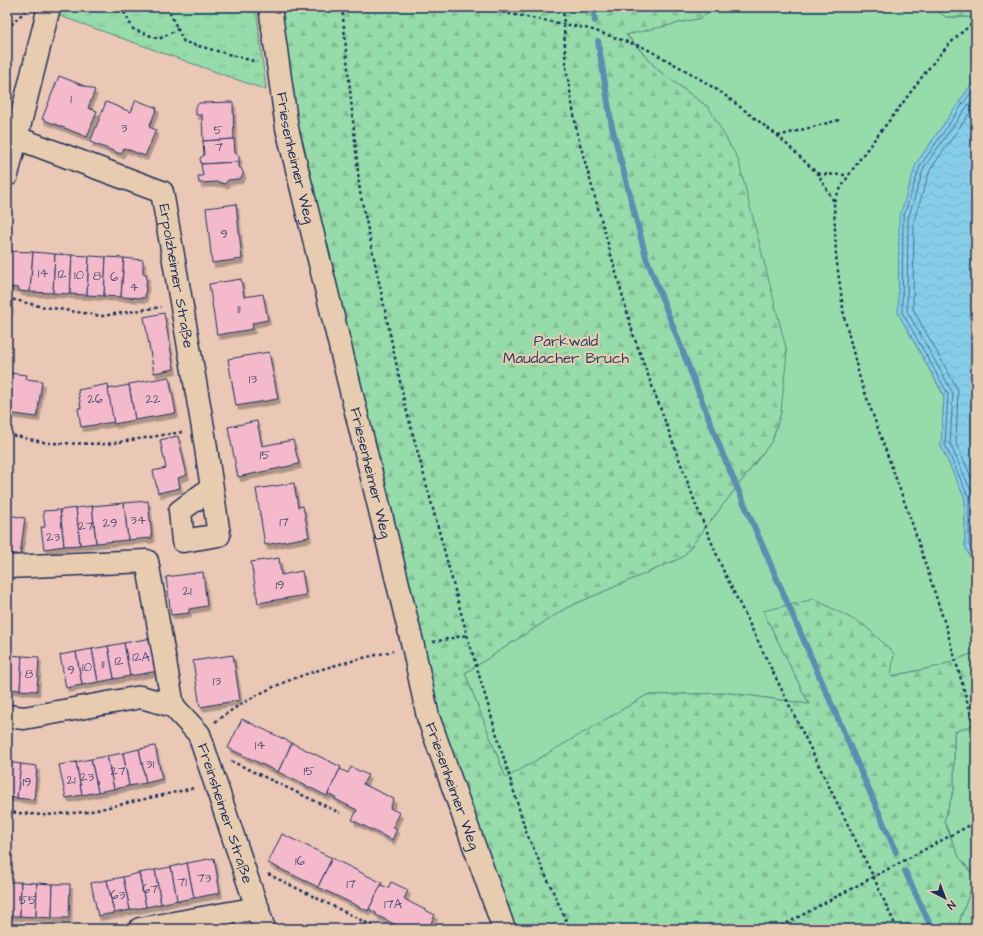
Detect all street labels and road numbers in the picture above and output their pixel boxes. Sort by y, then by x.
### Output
street label: Friesenheimer Weg [272,91,320,226]
street label: Erpolzheimer Straße [154,202,199,350]
street label: Friesenheimer Weg [345,405,397,541]
street label: Friesenheimer Weg [420,719,485,853]
street label: Freinsheimer Straße [192,740,259,886]

